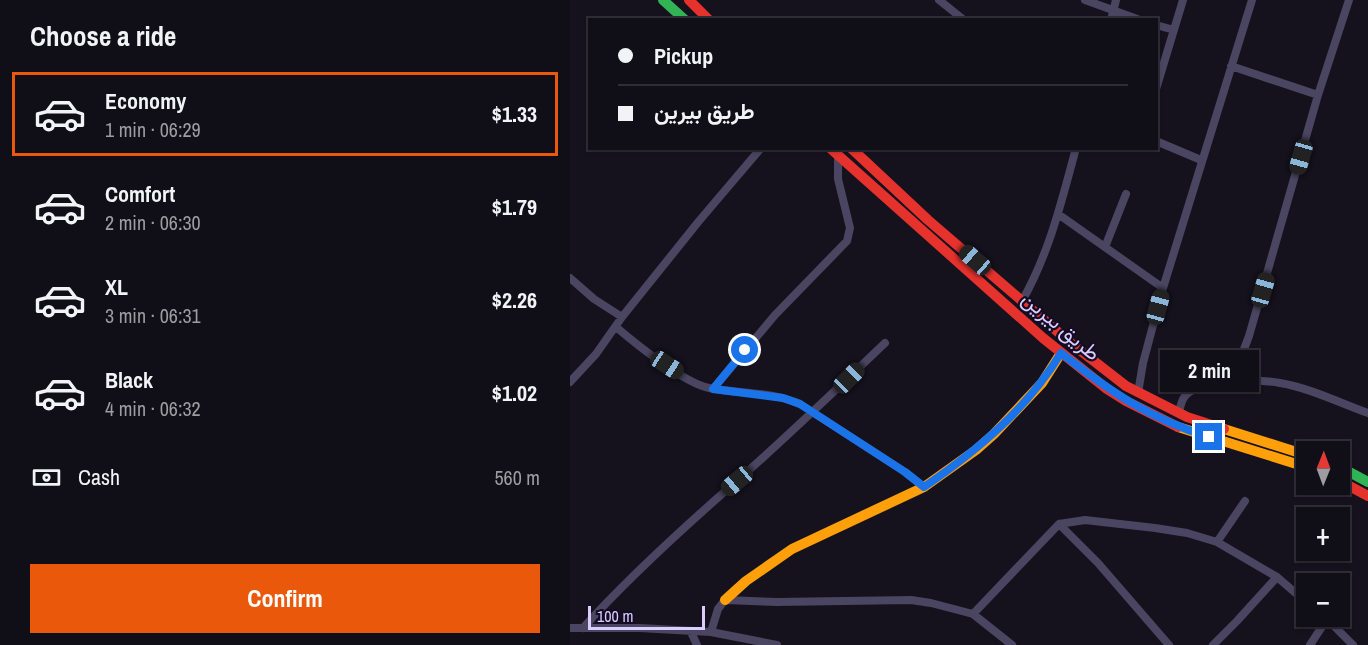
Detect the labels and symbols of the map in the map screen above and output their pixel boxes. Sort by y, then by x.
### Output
car [1287,137,1315,177]
car [956,241,994,279]
car [1249,270,1277,310]
street label: طريق بيرين [1016,284,1107,367]
car [1145,287,1171,327]
route start [731,336,758,363]
car [647,348,687,382]
callout: 2 min [1160,350,1258,392]
car [830,359,868,397]
route end [1195,423,1222,450]
north arrow [1296,441,1350,495]
car [717,463,757,499]
scale bar [588,603,705,630]

